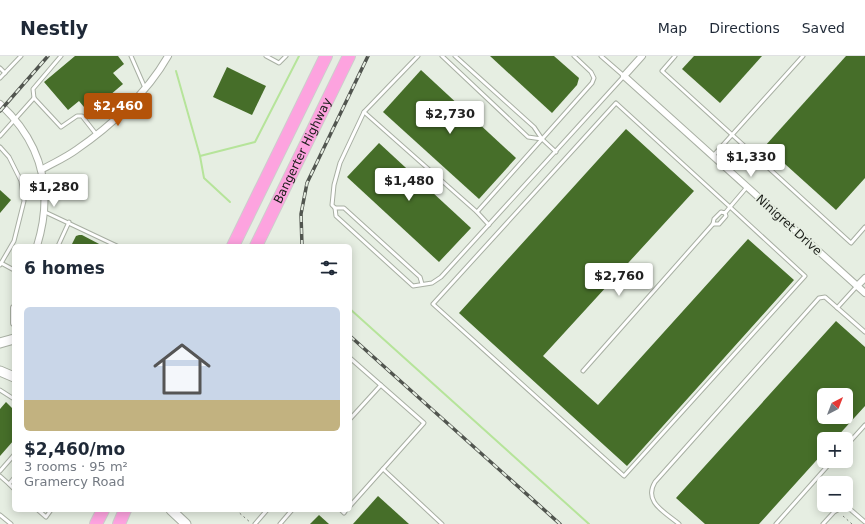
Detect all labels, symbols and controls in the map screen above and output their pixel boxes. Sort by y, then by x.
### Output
text: Nestly [20,17,88,39]
text: Map [658,20,687,36]
text: Directions [709,20,780,36]
text: Saved [802,20,845,36]
pin: $2,460 [85,93,151,127]
street label: Bangerter Highway [271,96,334,206]
text: $2,460 [93,98,143,113]
pin: $2,730 [417,101,483,135]
text: $2,730 [425,106,475,121]
pin: $1,330 [718,144,784,178]
text: $1,330 [726,149,776,164]
pin: $1,480 [376,168,442,202]
text: $1,480 [384,173,434,188]
pin: $1,280 [21,174,87,208]
text: $1,280 [29,179,79,194]
street label: Ninigret Drive [753,192,825,258]
icon: filters [318,257,340,279]
text: 6 homes [24,258,105,278]
pin: $2,760 [586,263,652,297]
text: $2,760 [594,268,644,283]
icon: home [146,333,218,405]
north arrow [817,388,853,424]
map controls [817,388,853,512]
button: + [817,432,853,468]
text: $2,460/mo [24,439,125,459]
text: 3 rooms · 95 m² [24,459,128,474]
text: Gramercy Road [24,474,125,489]
button: − [817,476,853,512]

